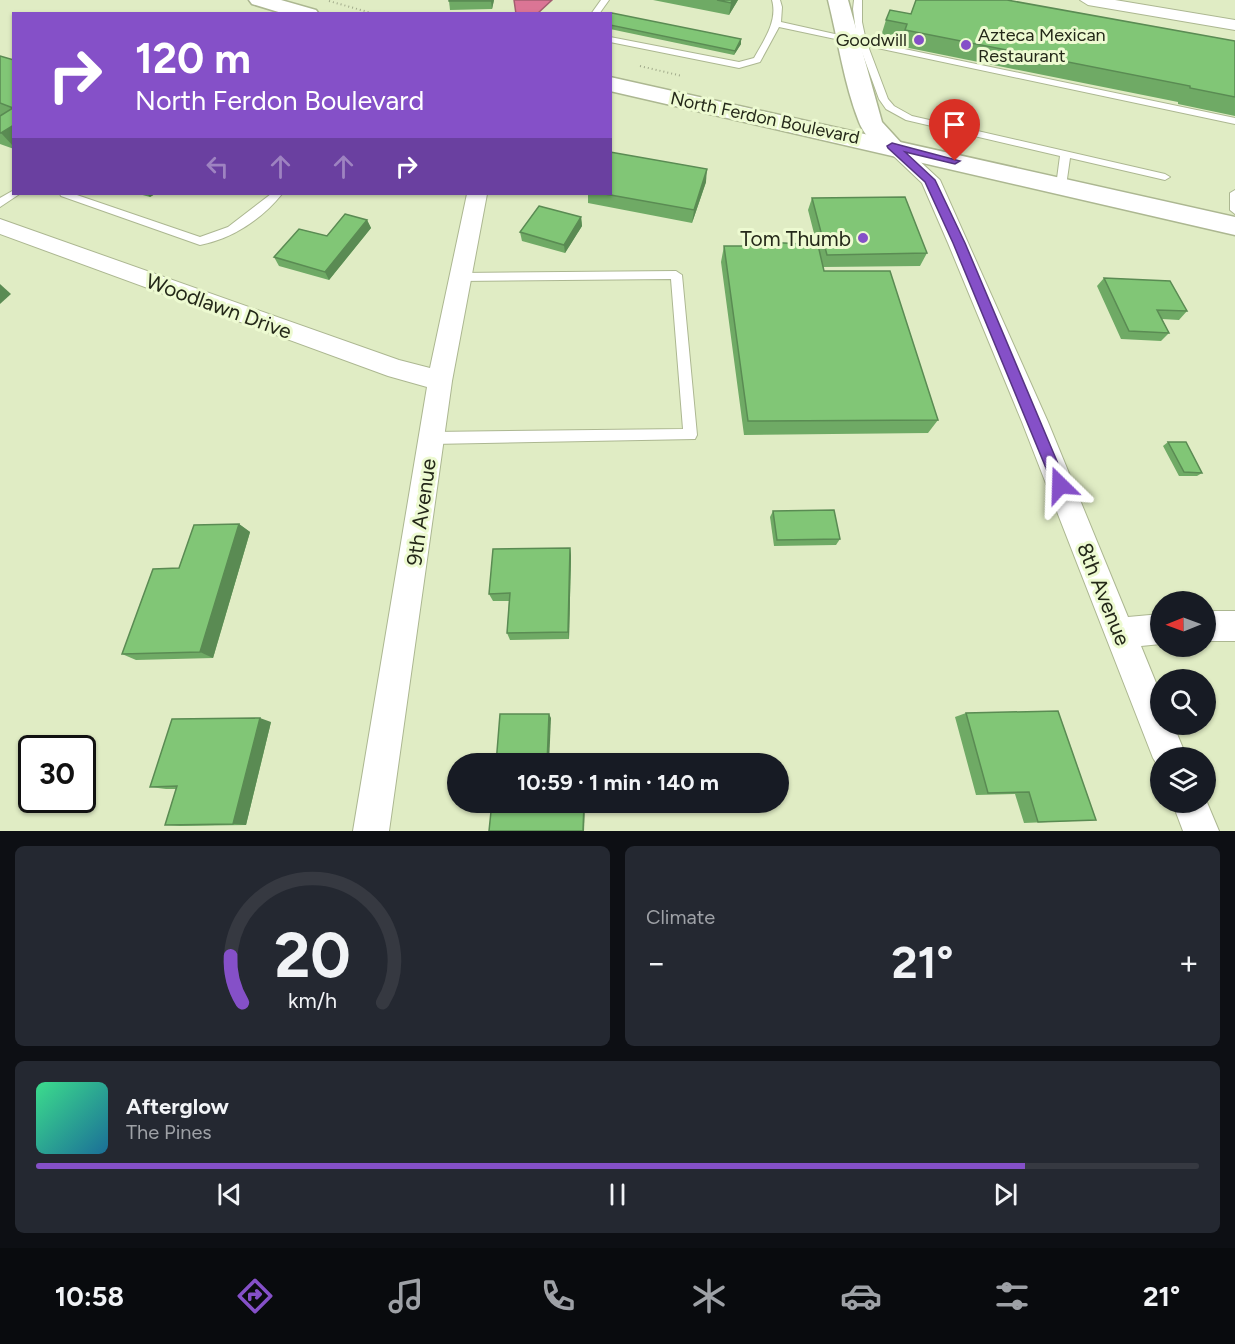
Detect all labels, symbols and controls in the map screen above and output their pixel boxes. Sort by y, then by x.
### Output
place label: Azteca Mexican Restaurant [978,24,1106,67]
place label: Goodwill [836,29,907,51]
text: 120 m [135,33,251,84]
marker: Goodwill [912,33,926,47]
icon: right [36,36,114,114]
marker: Azteca Mexican Restaurant [959,38,973,52]
text: North Ferdon Boulevard [135,84,424,117]
street label: North Ferdon Boulevard [668,87,862,149]
pin [929,99,980,161]
icon: arrive [938,108,971,141]
icon: left [201,150,234,183]
icon: ahead [264,150,297,183]
icon: ahead [327,150,360,183]
icon: right [390,150,423,183]
place label: Tom Thumb [740,226,851,251]
marker: Tom Thumb [856,231,870,245]
street label: Woodlawn Drive [143,268,295,344]
position arrow [1028,453,1092,517]
street label: 9th Avenue [401,457,441,567]
street label: 8th Avenue [1072,539,1136,649]
north arrow [1150,591,1216,657]
map controls [1150,591,1216,813]
button: search [1150,669,1216,735]
speed limit sign: 30 [18,735,96,813]
button: layers [1150,747,1216,813]
text: 10:59 · 1 min · 140 m [517,769,719,796]
text: Climate [646,905,715,929]
text: 20 [274,918,351,993]
text: 21° [891,935,954,989]
text: − [646,943,667,982]
text: + [1178,943,1199,982]
text: km/h [288,988,337,1013]
text: Afterglow [126,1093,229,1120]
text: The Pines [126,1120,212,1144]
icon: previous [213,1178,246,1211]
icon: pause [601,1178,634,1211]
icon: next [989,1178,1022,1211]
icon: directions [234,1275,276,1317]
icon: music [385,1275,427,1317]
icon: phone [537,1275,579,1317]
icon: climate [688,1275,730,1317]
icon: car [840,1275,882,1317]
icon: filters [991,1275,1033,1317]
text: 10:58 [55,1280,124,1313]
text: 21° [1143,1280,1180,1313]

